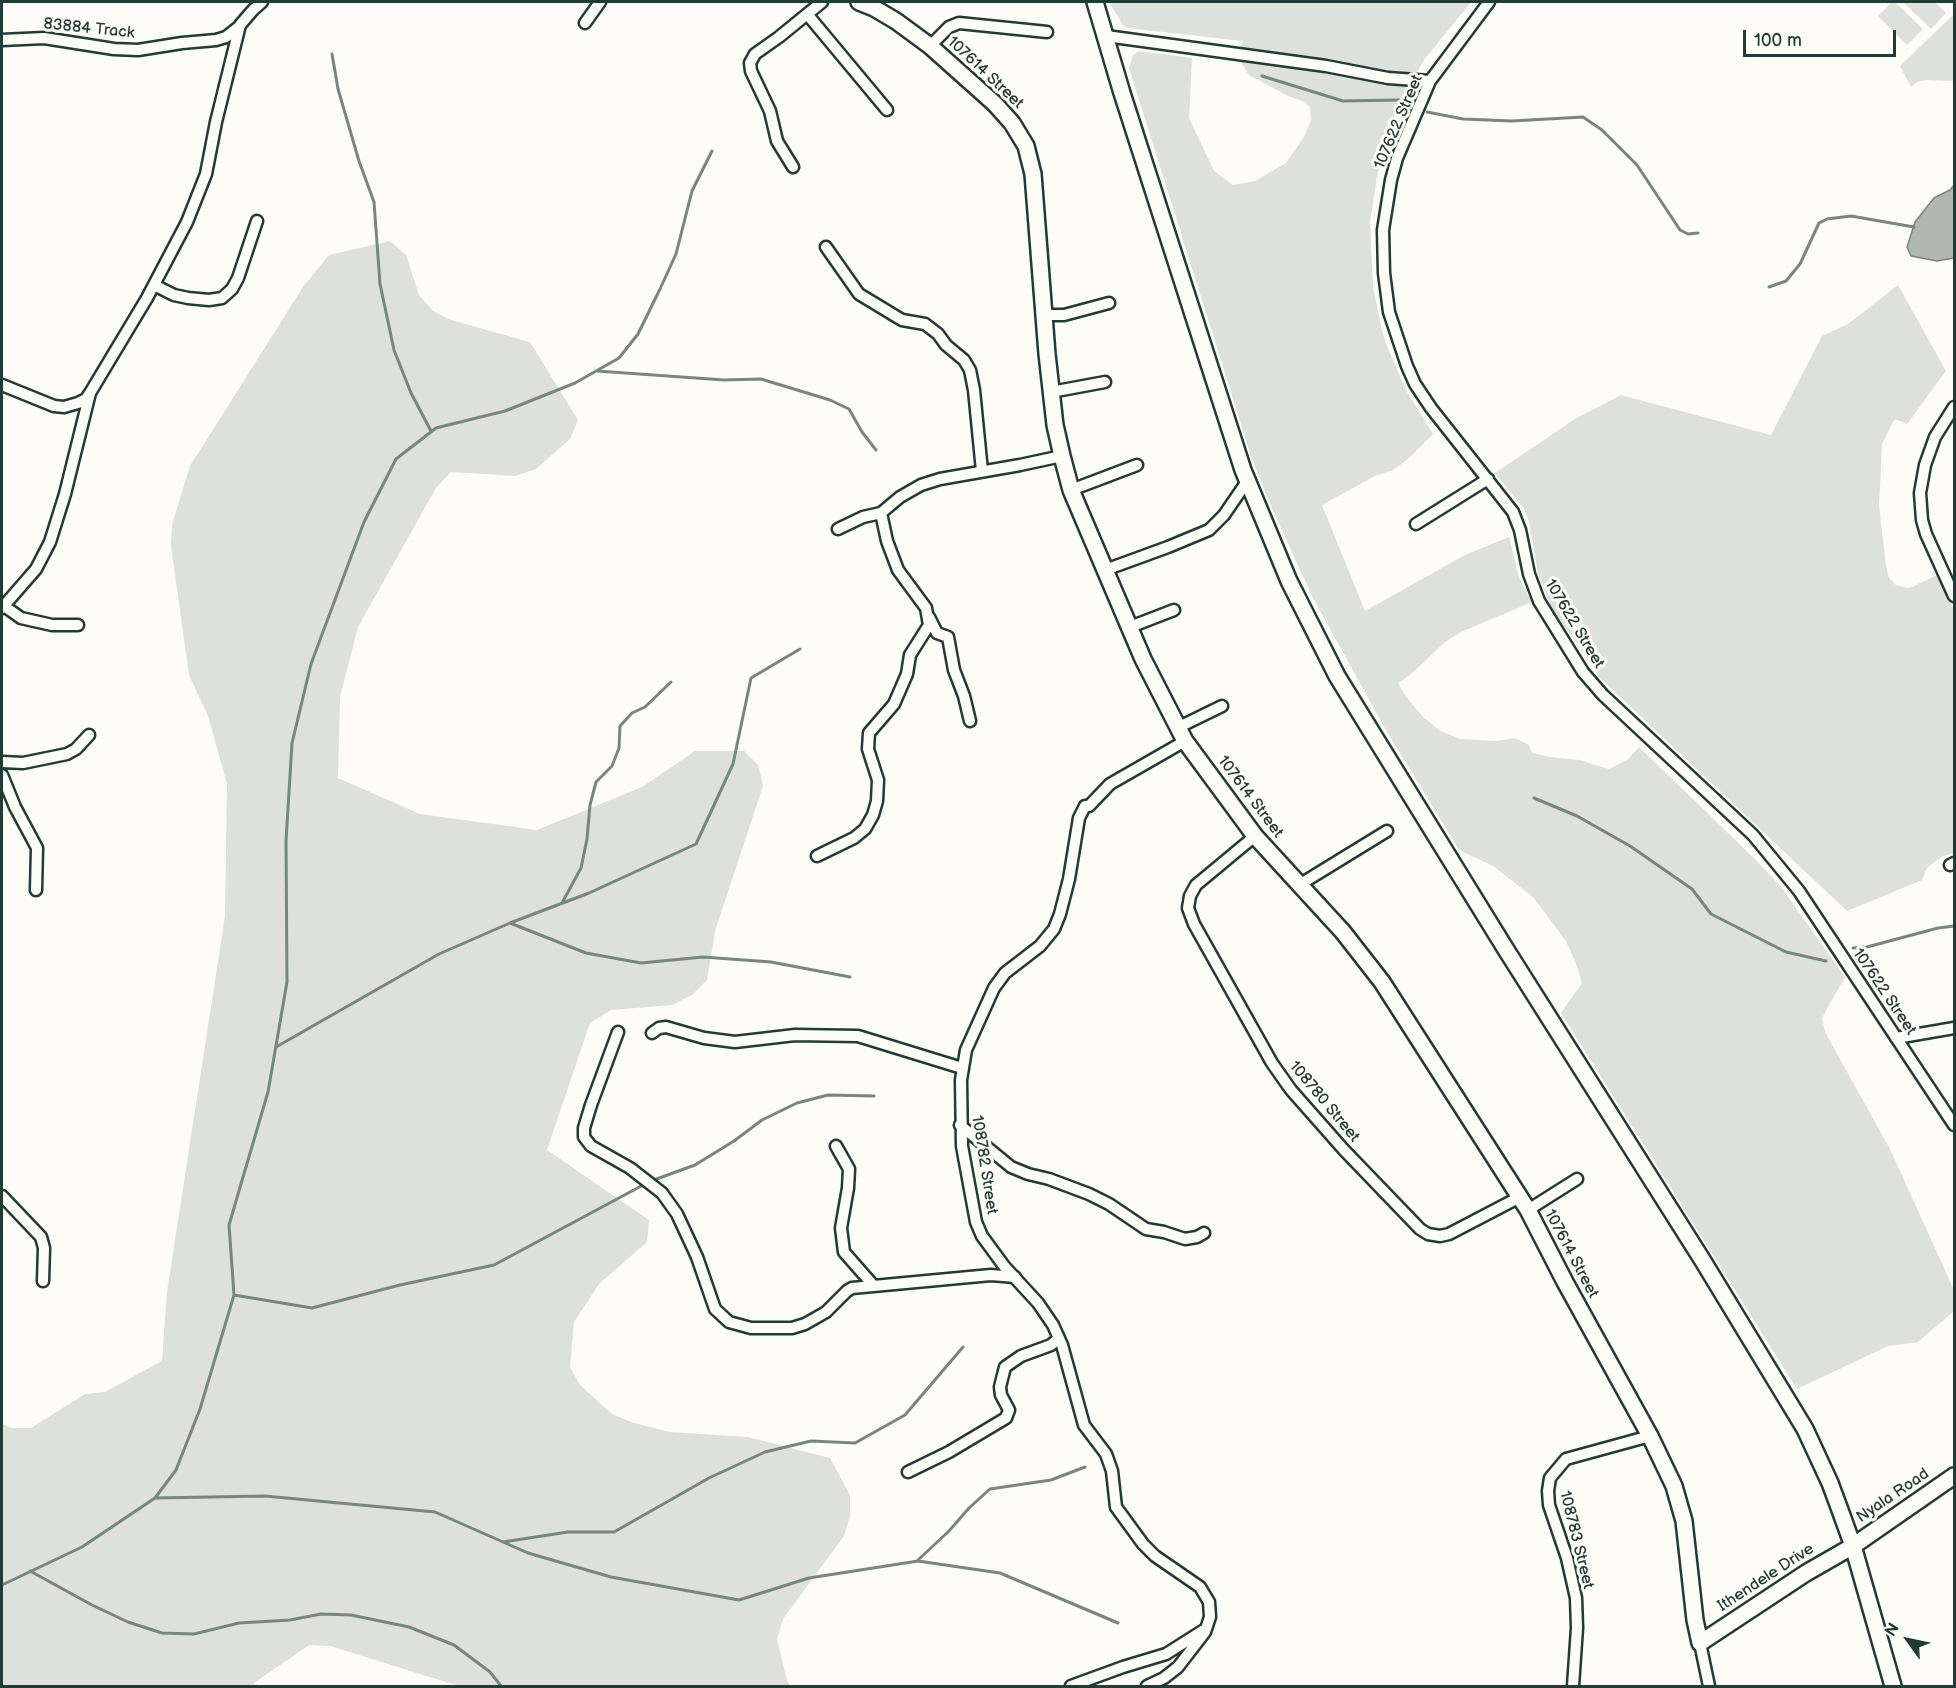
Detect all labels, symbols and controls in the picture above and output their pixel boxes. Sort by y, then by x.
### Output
street label: 83884 Track [42,15,136,43]
scale bar [1746,18,1899,56]
text: 100 m [1754,30,1802,51]
street label: 107614 Street [943,33,1027,113]
street label: 107622 Street [1371,72,1427,172]
street label: 107622 Street [1540,576,1608,672]
street label: 107614 Street [1213,752,1287,842]
street label: 107622 Street [1848,945,1920,1039]
street label: 108780 Street [1285,1058,1363,1146]
street label: 108782 Street [967,1114,1001,1216]
street label: 107614 Street [1540,1206,1602,1302]
street label: Nyala Road [1853,1465,1933,1527]
street label: 108783 Street [1555,1489,1597,1591]
street label: Ithendele Drive [1714,1540,1818,1616]
north arrow [1878,1610,1938,1670]
text: N [1881,1620,1904,1640]

